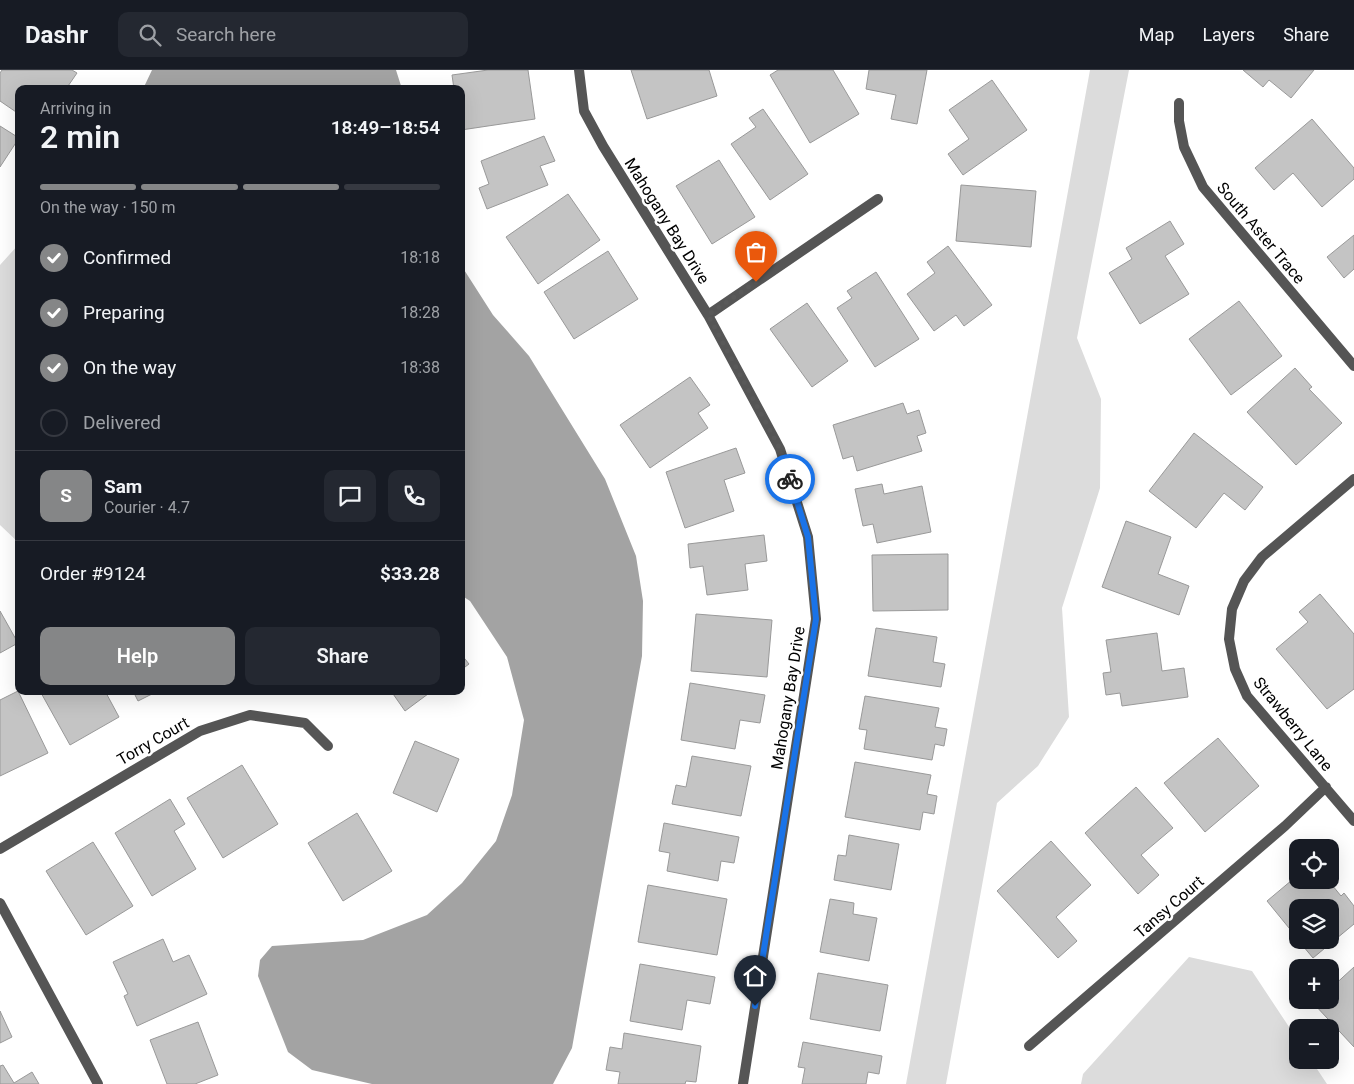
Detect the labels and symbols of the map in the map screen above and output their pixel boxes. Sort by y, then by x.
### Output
street label: Mahogany Bay Drive [621,155,713,287]
street label: South Aster Trace [1213,178,1309,288]
pin [735,231,777,282]
courier [765,454,815,504]
street label: Mahogany Bay Drive [767,625,809,771]
street label: Strawberry Lane [1249,673,1337,775]
street label: Torry Court [114,713,192,769]
street label: Tansy Court [1131,872,1207,942]
pin [734,955,776,1006]

